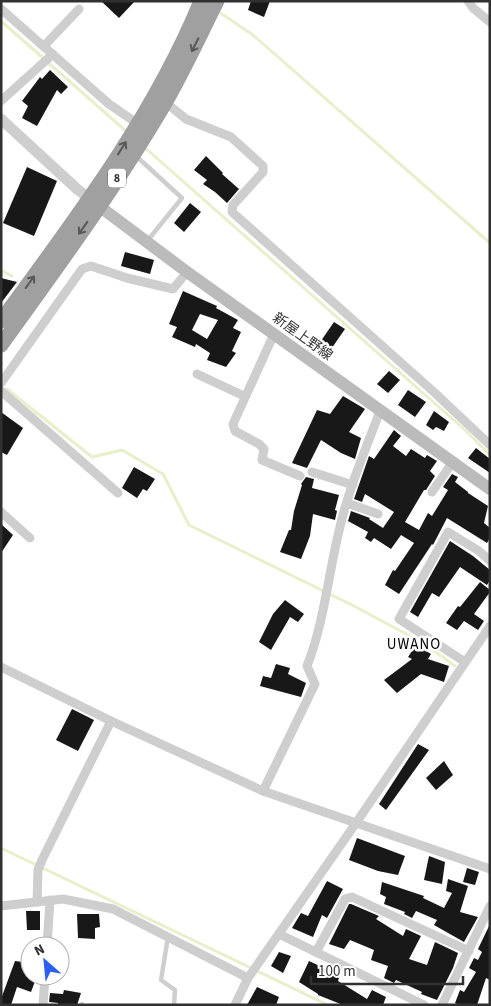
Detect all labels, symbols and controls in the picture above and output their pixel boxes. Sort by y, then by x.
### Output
one-way arrow [190,37,199,52]
one-way arrow [117,141,128,155]
road number: 8 [108,168,126,188]
one-way arrow [78,221,88,235]
one-way arrow [25,275,35,289]
street label: 新屋上野線 [268,308,337,365]
district label: UWANO [387,634,441,655]
north arrow [20,936,70,986]
text: N [31,939,48,961]
scale bar [311,954,464,986]
text: 100 m [318,961,356,982]

